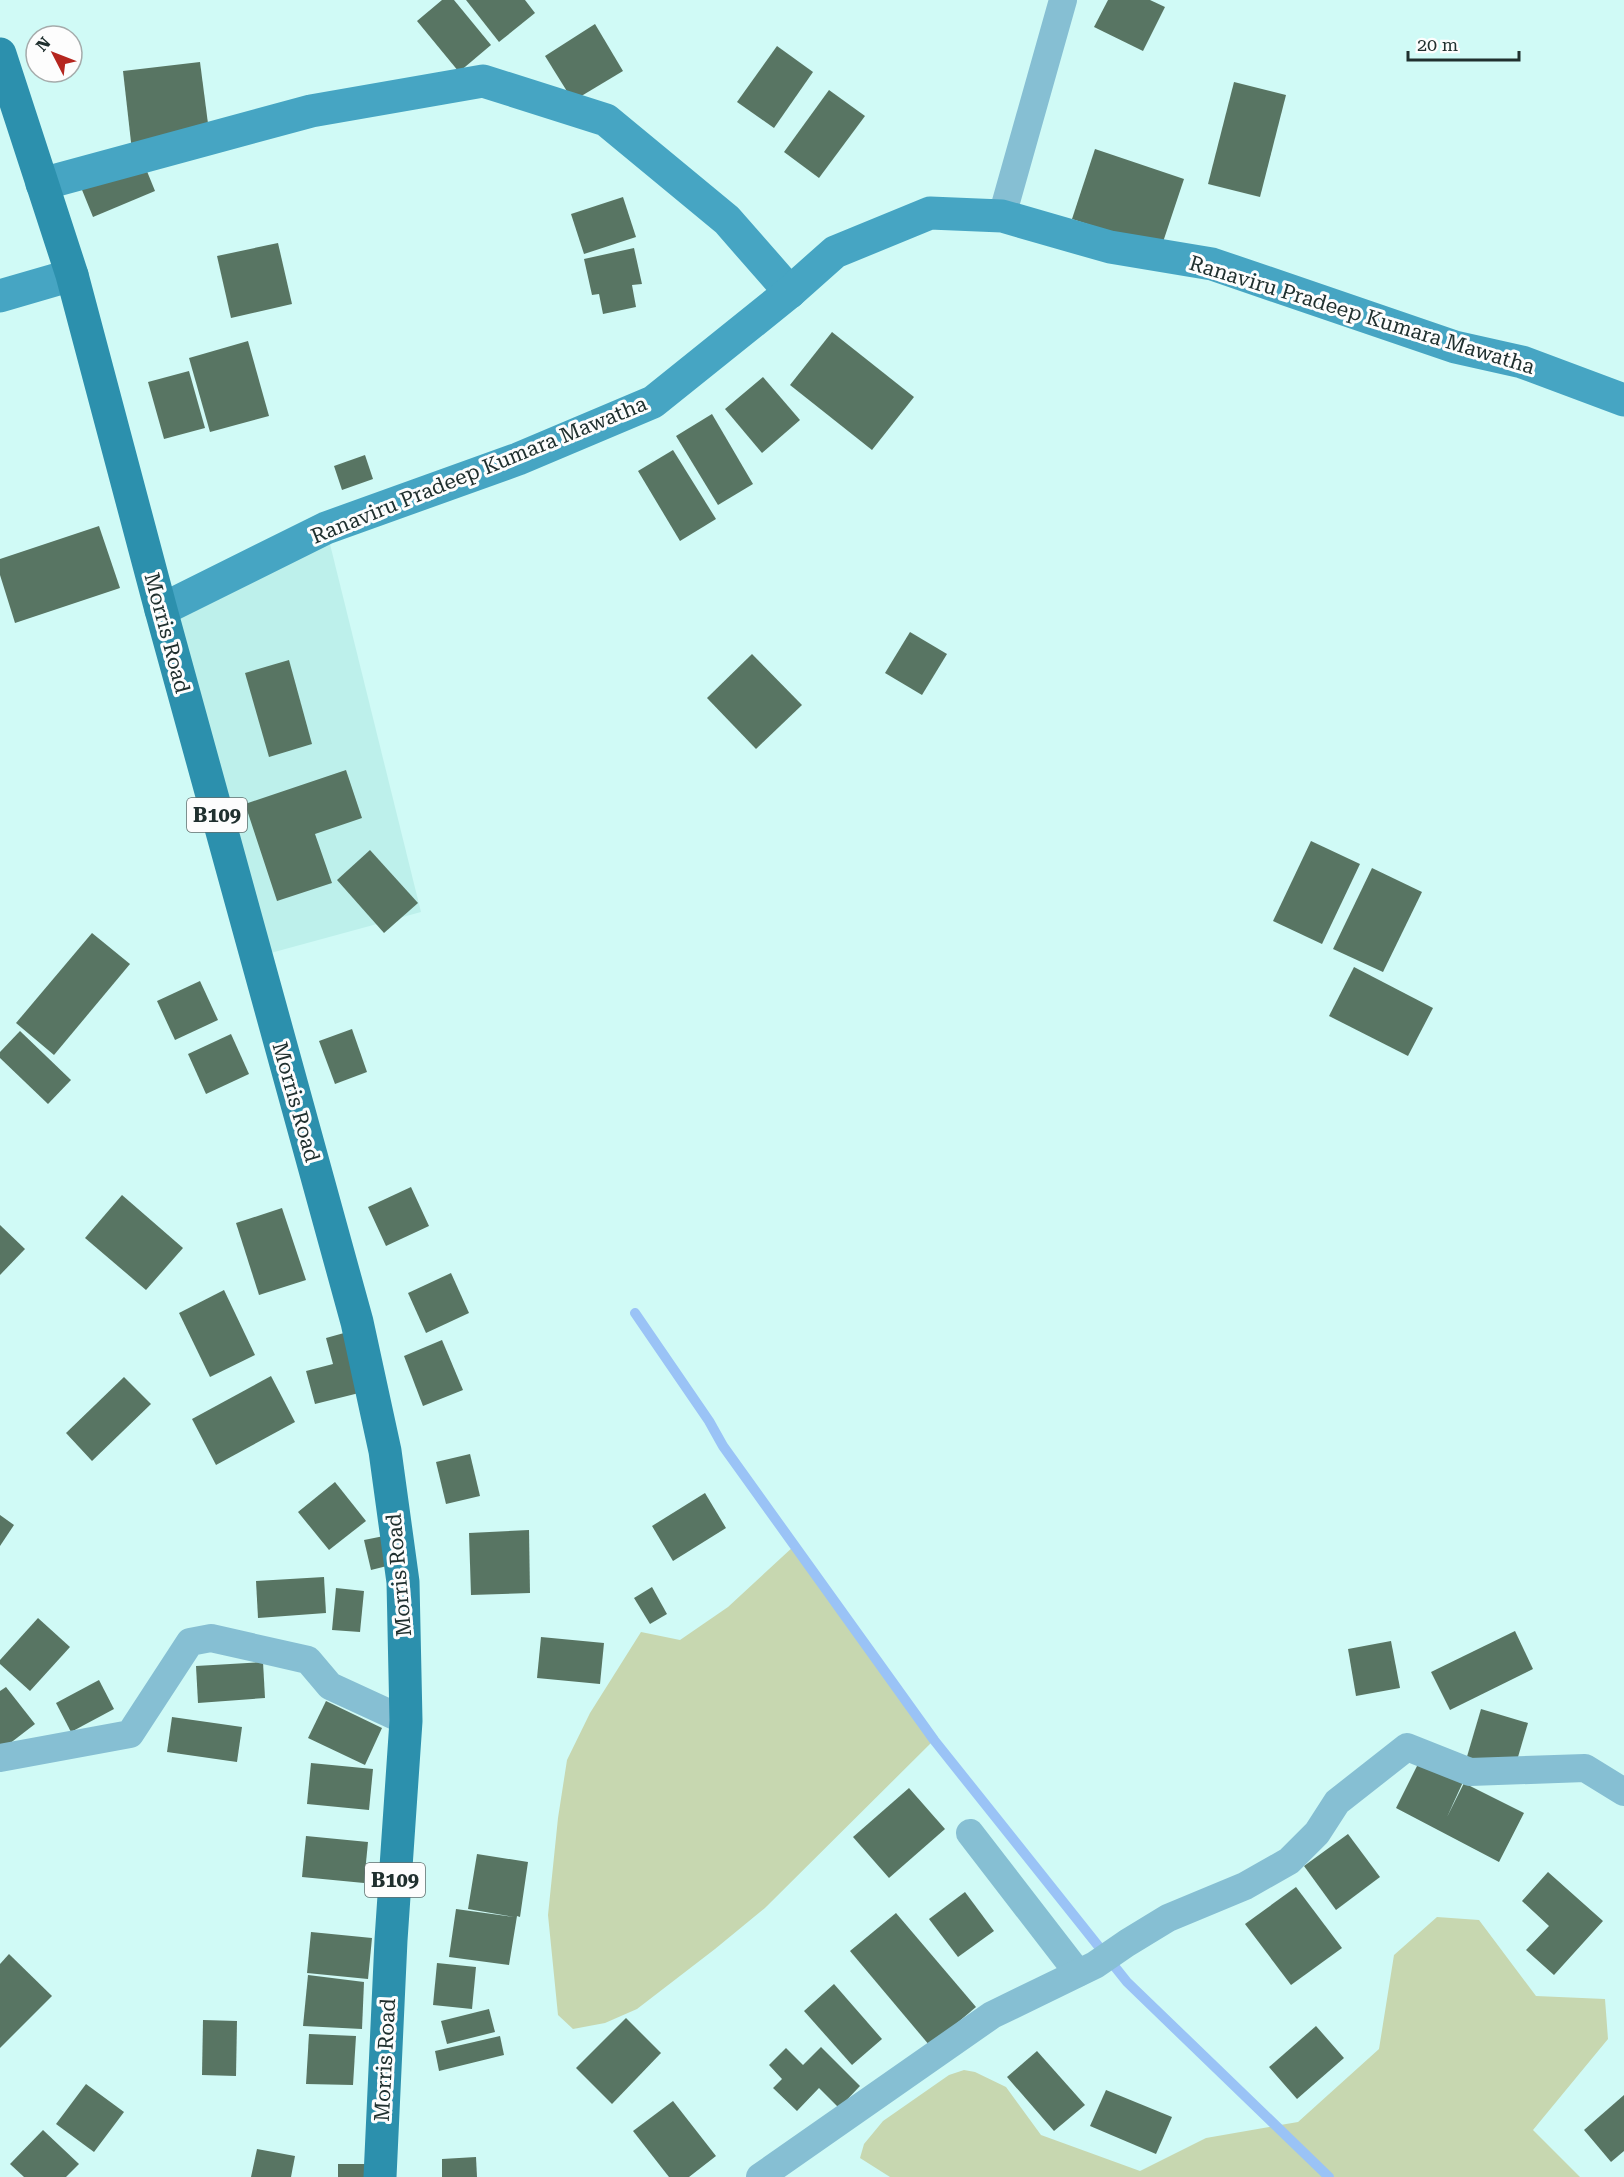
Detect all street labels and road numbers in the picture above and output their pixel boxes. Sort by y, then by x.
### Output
street label: Ranaviru Pradeep Kumara Mawatha [1186,251,1538,379]
street label: Ranaviru Pradeep Kumara Mawatha [308,391,651,549]
street label: Morris Road [139,570,195,696]
road number: B109 [187,798,247,832]
street label: Morris Road [267,1039,325,1165]
street label: Morris Road [382,1512,416,1638]
road number: B109 [365,1863,425,1897]
street label: Morris Road [370,1997,400,2122]

